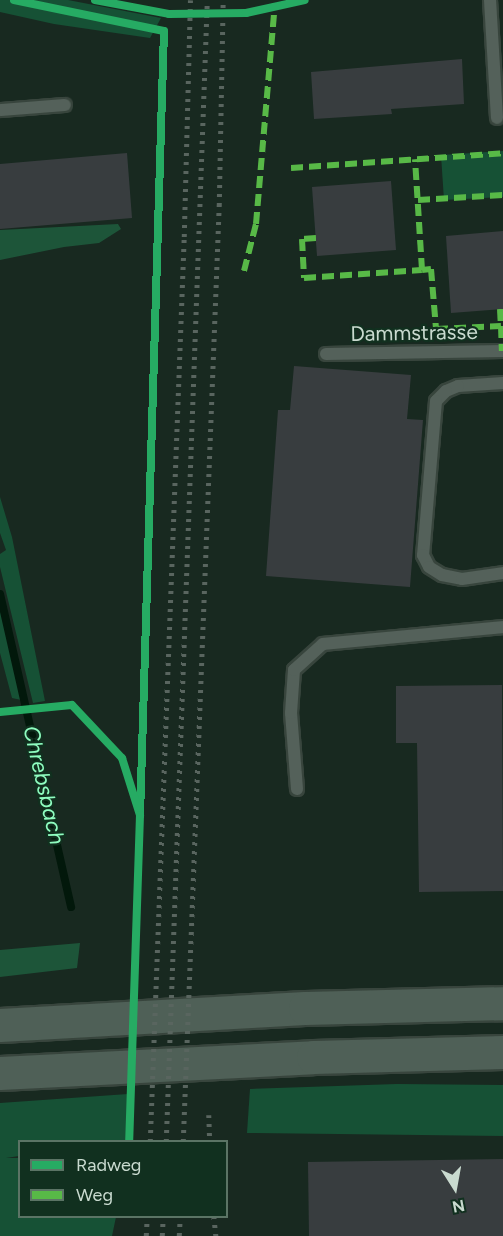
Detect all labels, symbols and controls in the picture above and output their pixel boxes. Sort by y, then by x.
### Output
street label: Dammstrasse [350,319,478,347]
water label: Chrebsbach [18,723,70,847]
legend [18,1140,228,1218]
text: Radweg [76,1154,141,1176]
north arrow [425,1158,485,1218]
text: Weg [76,1184,113,1206]
text: N [451,1196,466,1217]

